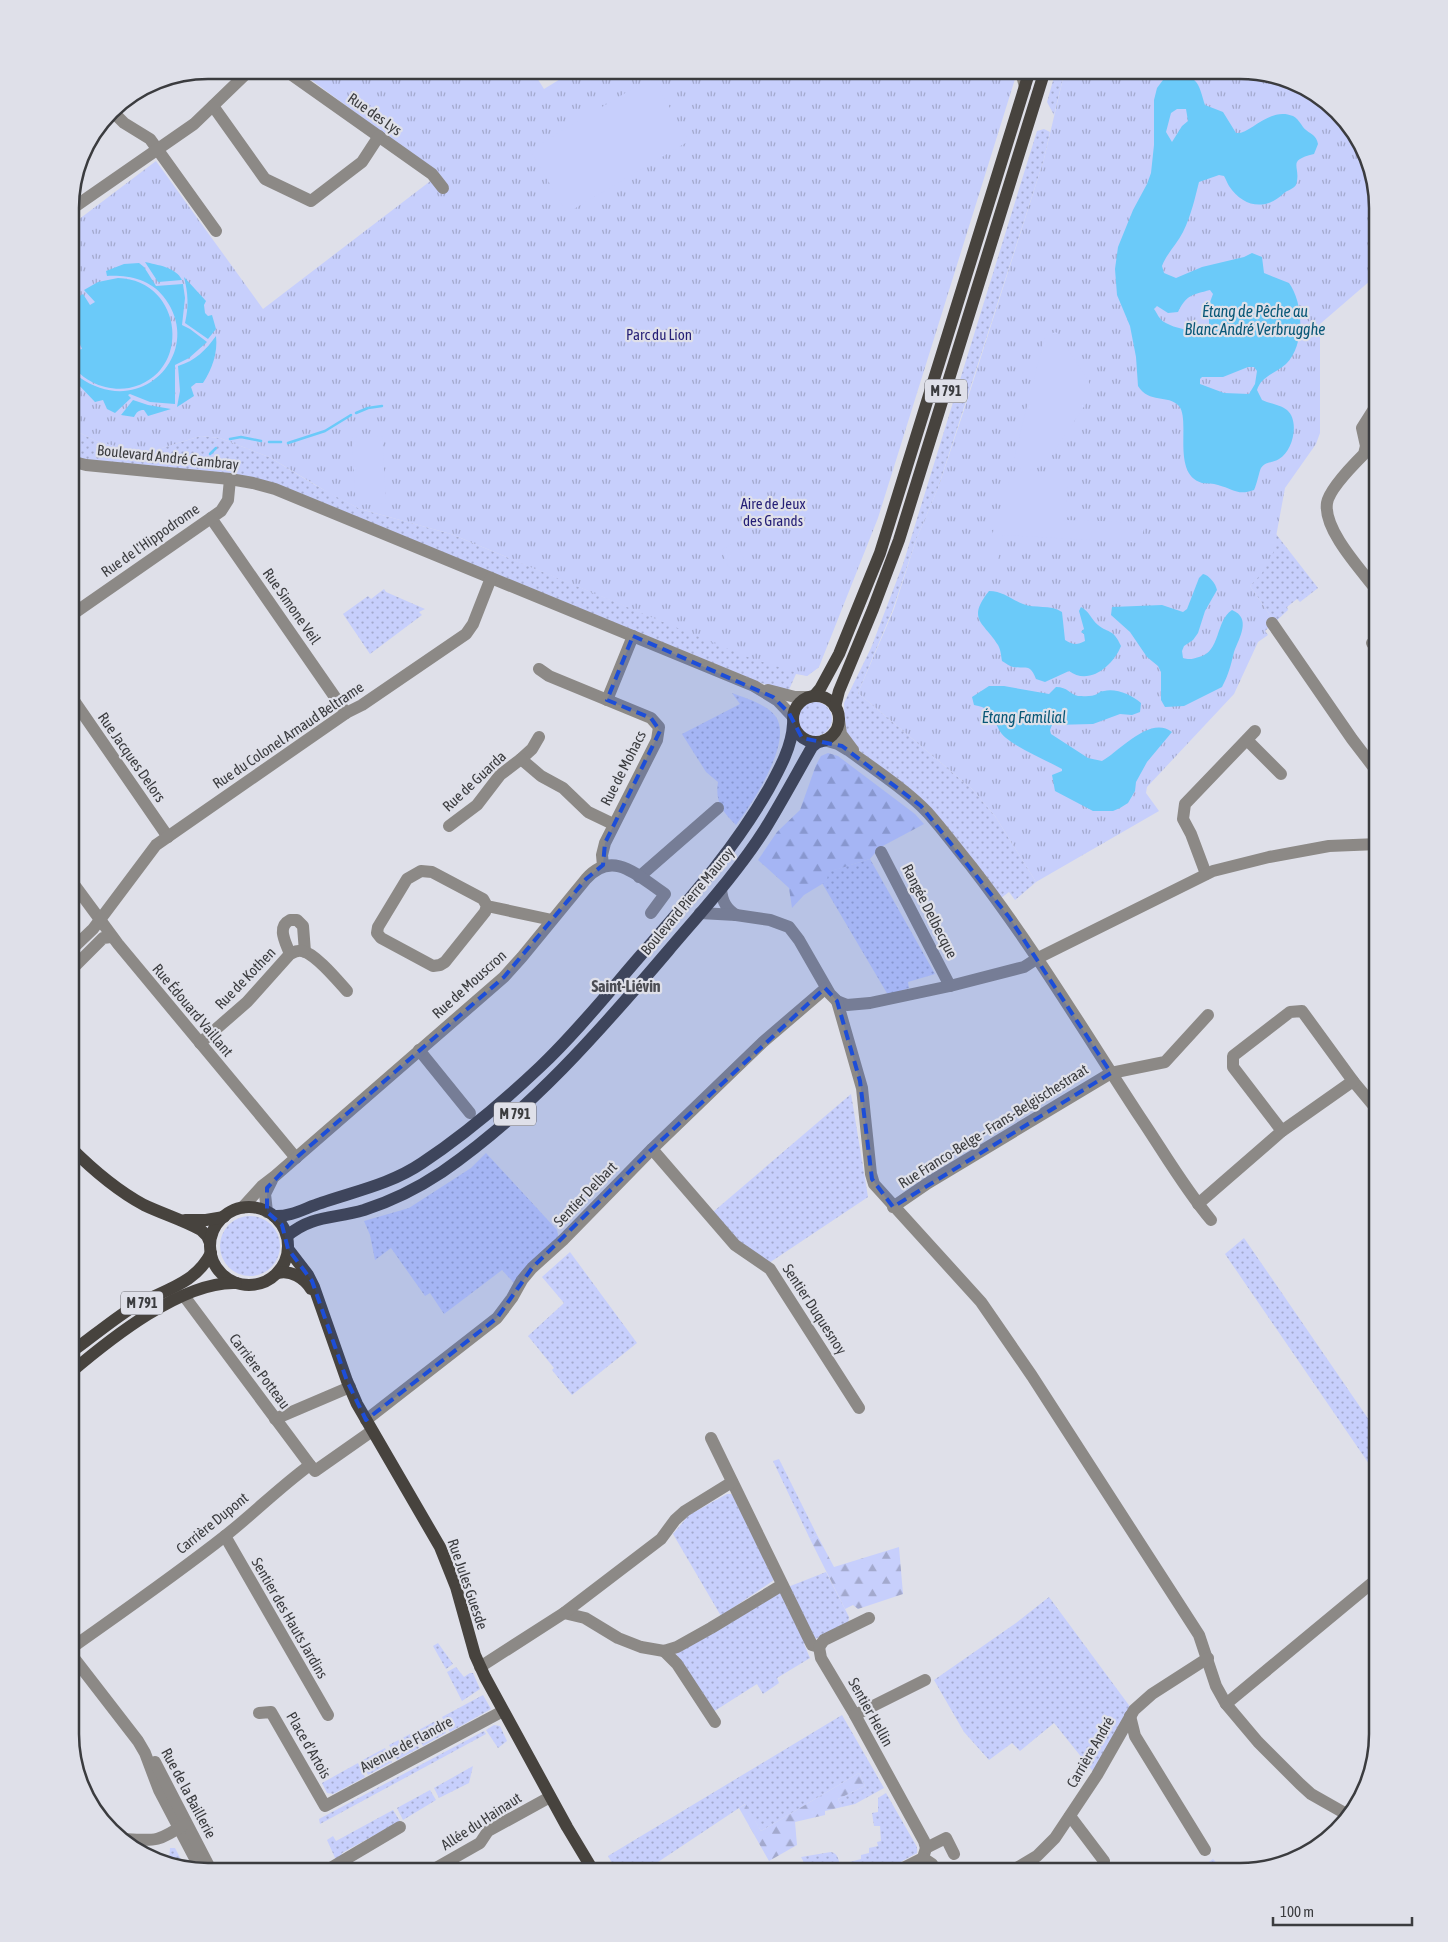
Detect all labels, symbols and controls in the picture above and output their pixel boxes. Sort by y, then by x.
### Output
street label: Rue des Lys [345,89,405,139]
water label: Étang de Pêche au Blanc André Verbrugghe [1185,302,1325,339]
park label: Parc du Lion [626,326,692,343]
road number: M 791 [925,380,967,402]
street label: Boulevard André Cambray [96,441,240,473]
park label: Aire de Jeux des Grands [741,495,805,529]
street label: Rue de l'Hippodrome [98,500,202,580]
street label: Rue Simone Veil [260,565,324,647]
street label: Rue du Colonel Arnaud Beltrame [209,678,367,792]
water label: Étang Familial [982,708,1066,727]
street label: Rue Jacques Delors [95,709,169,805]
street label: Rue de Mohacs [597,728,649,808]
street label: Rue de Guarda [439,747,509,815]
street label: Boulevard Pierre Mauroy [637,844,737,958]
street label: Rangée Delbecque [899,861,961,961]
street label: Rue de Kothen [211,944,279,1012]
street label: Rue de Mouscron [429,946,509,1022]
street label: Rue Édouard Vaillant [149,960,237,1060]
district label: Saint-Liévin [591,977,661,995]
street label: Rue Franco-Belge - Frans-Belgischestraat [895,1060,1091,1192]
road number: M 791 [494,1102,536,1126]
street label: Sentier Delbart [550,1158,620,1230]
street label: Sentier Duquesnoy [780,1261,850,1357]
road number: M 791 [121,1292,163,1315]
street label: Carrière Potteau [226,1330,294,1412]
street label: Carrière Dupont [173,1489,251,1557]
street label: Rue Jules Guesde [445,1536,492,1632]
street label: Sentier des Hauts Jardins [248,1555,332,1681]
street label: Sentier Hellin [845,1675,897,1749]
street label: Place d'Artois [283,1709,335,1781]
street label: Avenue de Flandre [357,1712,455,1775]
street label: Carrière André [1063,1713,1117,1791]
street label: Rue de la Baillerie [158,1745,220,1841]
street label: Allée du Hainaut [438,1789,524,1853]
scale bar [1273,1894,1412,1926]
text: 100 m [1280,1903,1314,1920]

